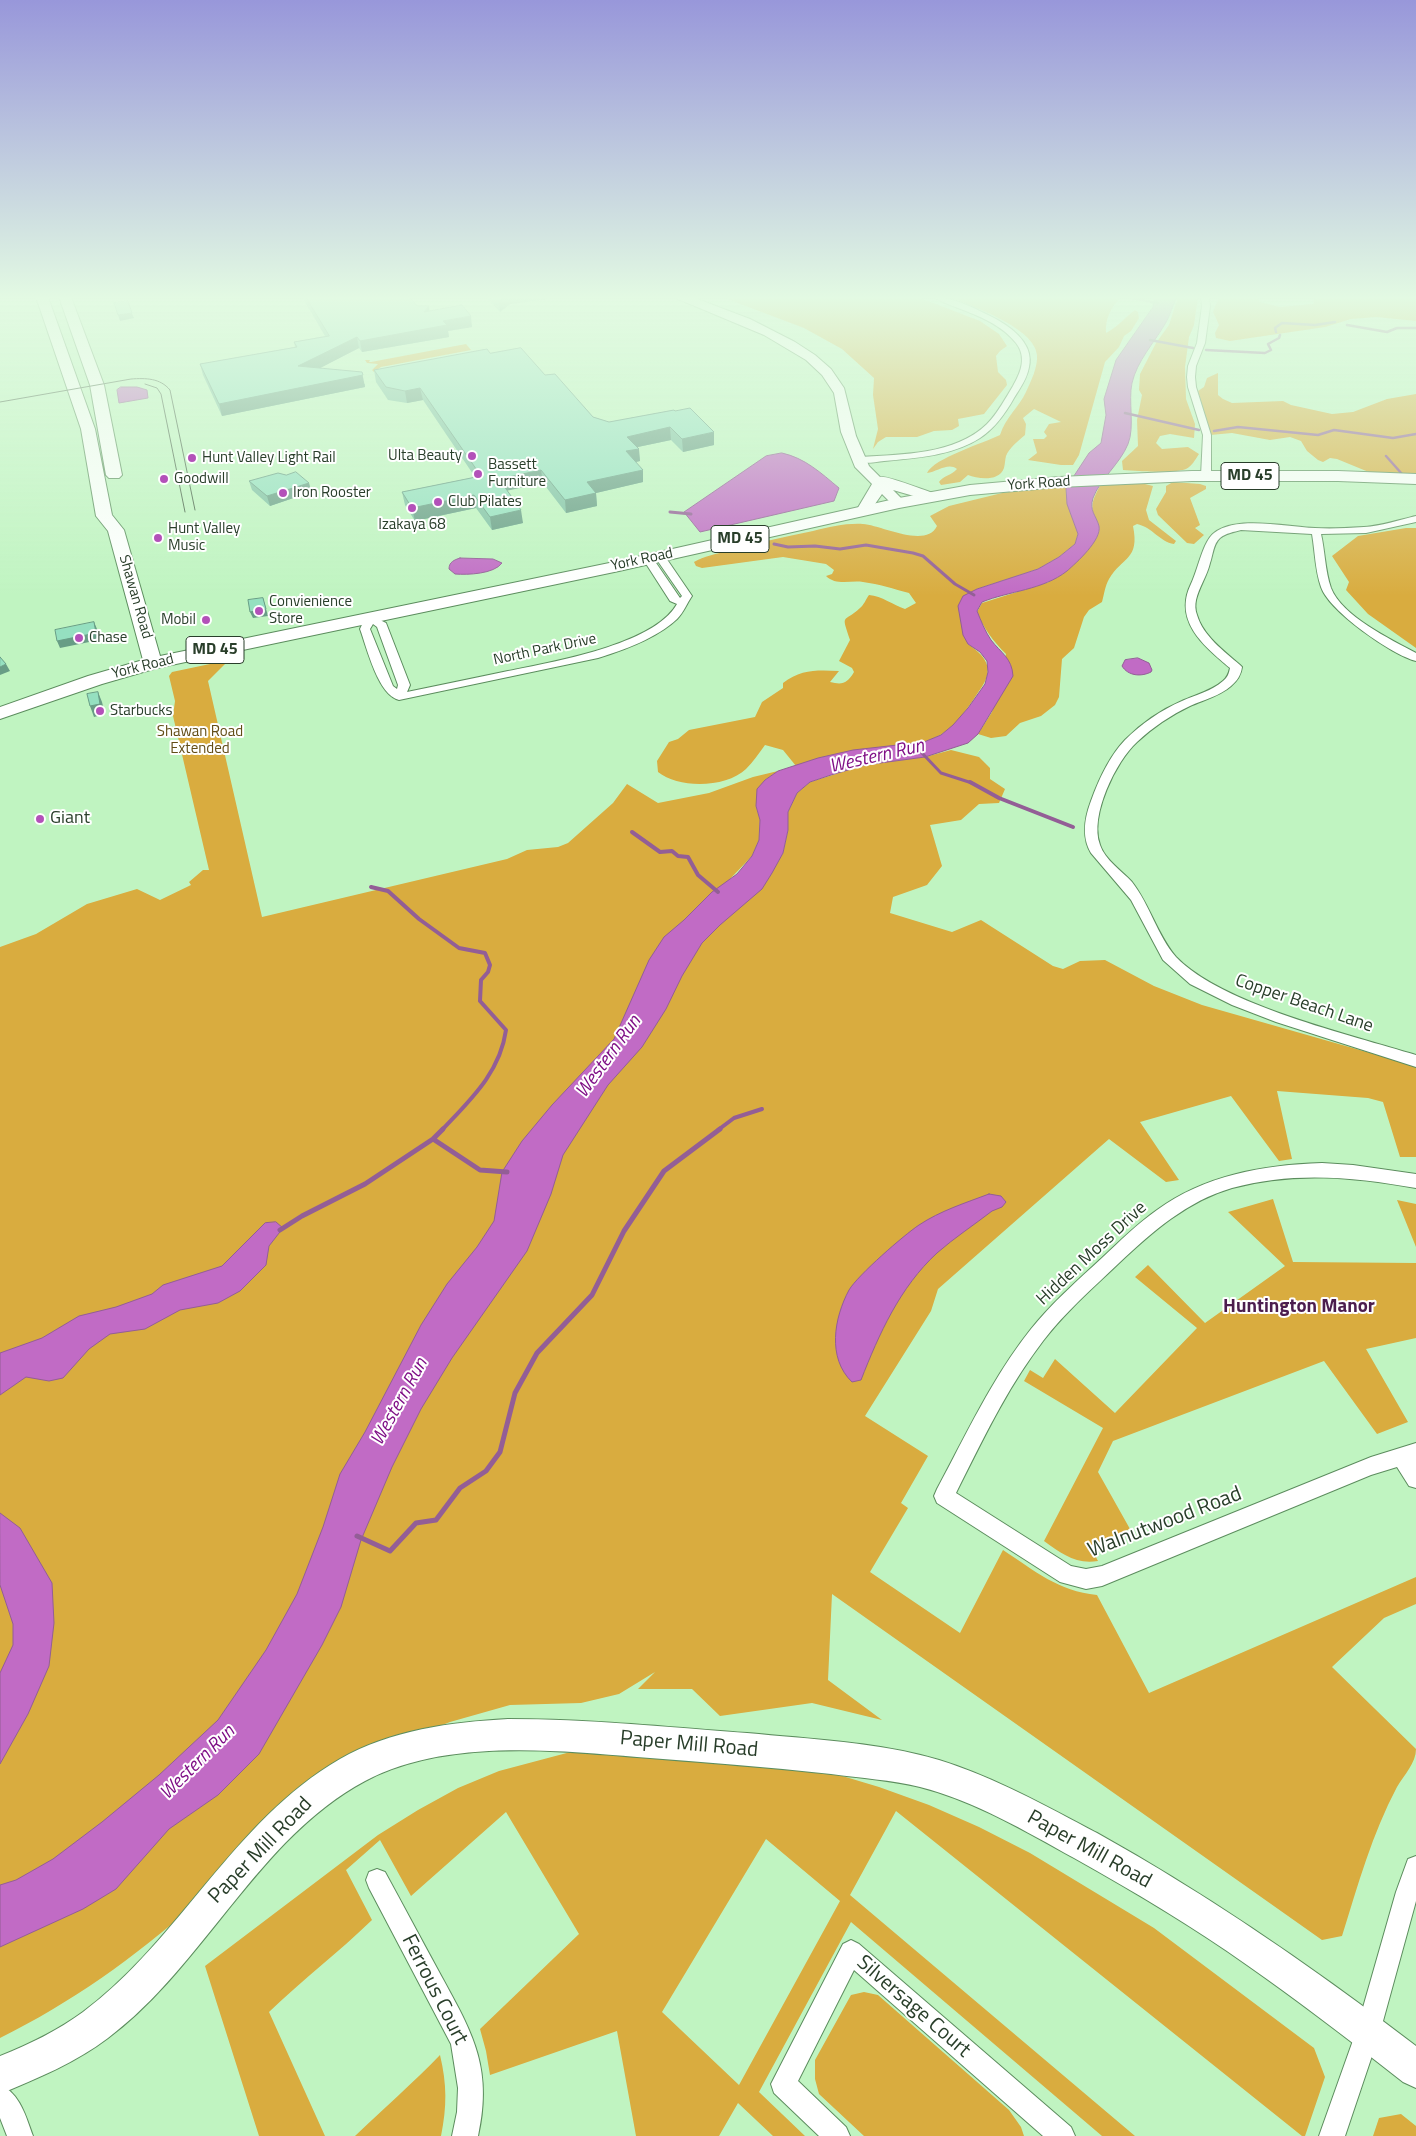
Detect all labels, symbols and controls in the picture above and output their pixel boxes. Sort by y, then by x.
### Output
place label: Ulta Beauty [388,447,462,465]
place label: Hunt Valley Light Rail [202,449,336,467]
marker: Ulta Beauty [466,450,478,462]
marker: Hunt Valley Light Rail [186,452,198,464]
place label: Bassett Furniture [488,456,546,491]
road number: MD 45 [1221,462,1279,490]
marker: Bassett Furniture [472,468,484,480]
place label: Goodwill [174,470,229,488]
marker: Goodwill [158,473,170,485]
street label: York Road [1007,473,1071,495]
place label: Iron Rooster [293,484,371,502]
marker: Iron Rooster [277,487,289,499]
place label: Club Pilates [448,493,522,511]
marker: Club Pilates [432,496,444,508]
marker: Izakaya 68 [406,502,418,514]
place label: Izakaya 68 [378,516,446,534]
place label: Hunt Valley Music [168,520,240,555]
road number: MD 45 [711,526,769,552]
marker: Hunt Valley Music [152,532,164,544]
street label: York Road [609,545,675,575]
street label: Shawan Road [114,553,156,641]
place label: Convienience Store [269,593,352,628]
marker: Convienience Store [253,605,265,617]
place label: Mobil [161,611,196,629]
marker: Mobil [200,614,212,626]
place label: Chase [89,629,127,647]
street label: North Park Drive [492,630,598,670]
marker: Chase [73,632,85,644]
road number: MD 45 [186,636,244,664]
street label: York Road [110,651,176,683]
place label: Starbucks [110,702,173,720]
marker: Starbucks [94,705,106,717]
park label: Shawan Road Extended [157,723,243,758]
water label: Western Run [827,735,927,779]
place label: Giant [50,808,90,830]
marker: Giant [34,813,46,825]
street label: Copper Beach Lane [1232,970,1376,1038]
water label: Western Run [571,1011,647,1103]
street label: Hidden Moss Drive [1033,1198,1151,1310]
district label: Huntington Manor [1223,1296,1375,1318]
water label: Western Run [367,1354,433,1450]
street label: Walnutwood Road [1085,1482,1245,1564]
water label: Western Run [156,1721,240,1805]
street label: Paper Mill Road [619,1726,759,1764]
street label: Paper Mill Road [204,1792,318,1910]
street label: Paper Mill Road [1022,1805,1156,1895]
street label: Ferrous Court [395,1931,473,2049]
street label: Silversage Court [851,1951,975,2063]

